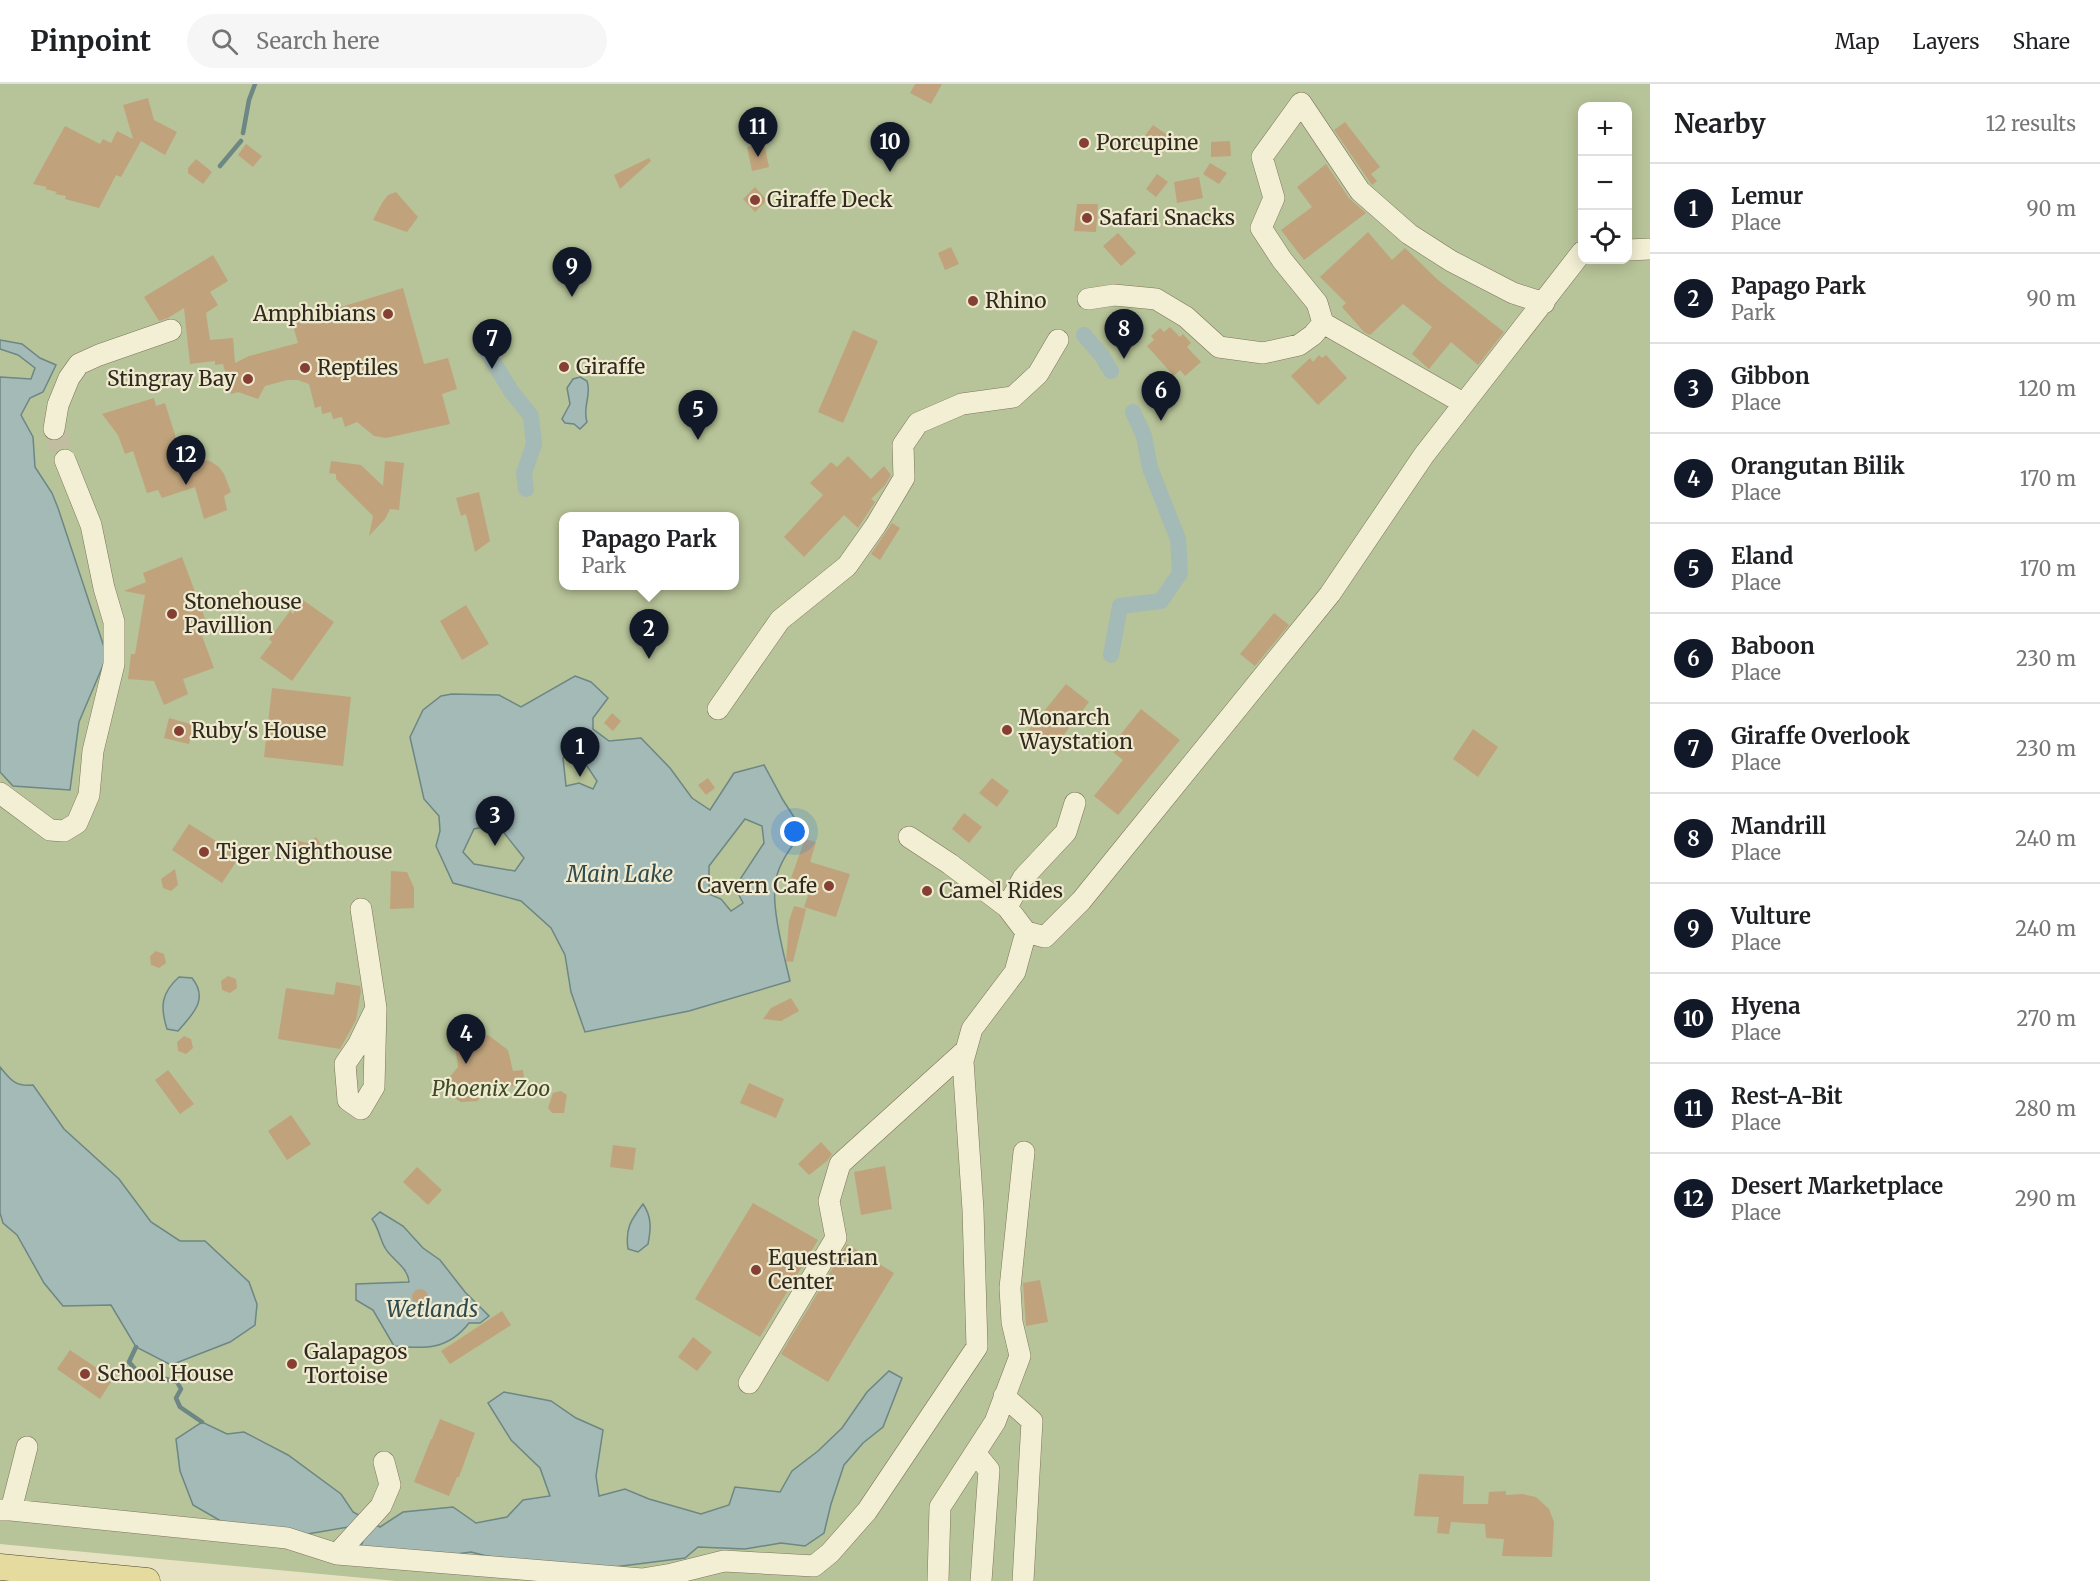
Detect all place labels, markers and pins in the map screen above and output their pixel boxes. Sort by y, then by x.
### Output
pin: 11 [738,107,777,157]
pin: 10 [870,122,910,172]
place label: Porcupine [1096,129,1198,156]
marker: Porcupine [1077,136,1091,150]
place label: Giraffe Deck [767,186,893,213]
marker: Giraffe Deck [748,193,762,207]
place label: Safari Snacks [1099,204,1235,231]
marker: Safari Snacks [1080,211,1094,225]
pin: 9 [552,248,592,297]
place label: Rhino [985,287,1046,314]
marker: Rhino [966,294,980,308]
place label: Amphibians [252,300,376,327]
marker: Amphibians [381,307,395,321]
pin: 8 [1104,310,1144,359]
pin: 7 [472,320,512,369]
place label: Giraffe [576,353,645,380]
place label: Reptiles [317,354,398,381]
marker: Giraffe [557,360,571,374]
marker: Reptiles [298,361,312,375]
place label: Stingray Bay [107,365,237,392]
marker: Stingray Bay [241,372,255,386]
pin: 6 [1142,372,1180,421]
pin: 5 [678,390,718,440]
pin: 12 [166,436,206,485]
place label: Stonehouse Pavillion [184,588,302,639]
marker: Stonehouse Pavillion [165,607,179,621]
pin: 2 [630,610,668,659]
place label: Monarch Waystation [1018,704,1133,755]
place label: Ruby's House [191,717,326,744]
marker: Monarch Waystation [1000,723,1014,737]
marker: Ruby's House [172,724,186,738]
pin: 1 [560,728,600,777]
pin: 3 [476,796,514,846]
place label: Tiger Nighthouse [216,838,392,865]
marker: Tiger Nighthouse [197,845,211,859]
place label: Cavern Cafe [697,872,817,899]
place label: Camel Rides [939,877,1063,904]
marker: Cavern Cafe [822,879,836,893]
marker: Camel Rides [920,884,934,898]
pin: 4 [446,1014,486,1064]
place label: Equestrian Center [768,1244,878,1295]
marker: Equestrian Center [749,1263,763,1277]
place label: Galapagos Tortoise [304,1338,408,1389]
marker: Galapagos Tortoise [285,1357,299,1371]
place label: School House [97,1360,234,1387]
marker: School House [78,1367,92,1381]

